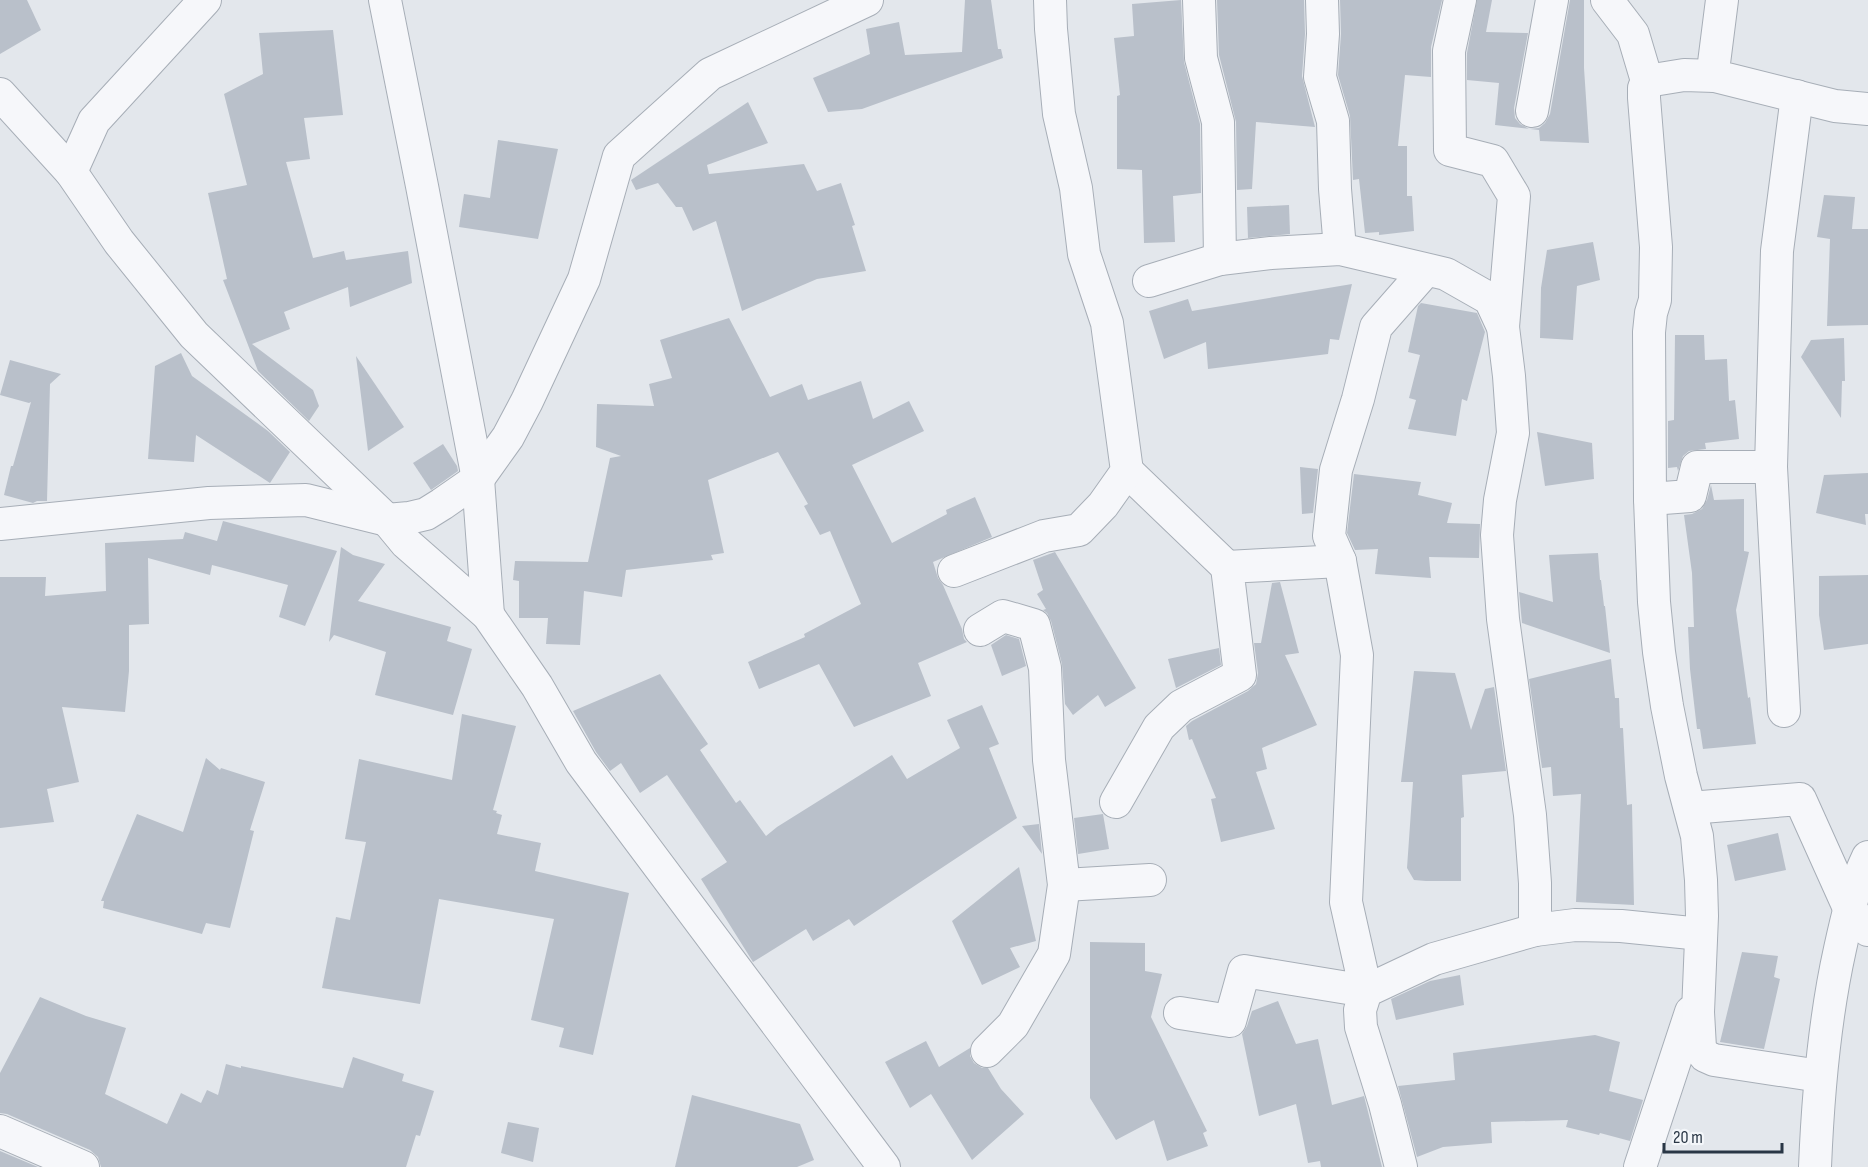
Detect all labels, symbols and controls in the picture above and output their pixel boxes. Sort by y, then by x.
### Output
scale bar [1664,1116,1782,1154]
text: 20 m [1673,1127,1703,1148]

